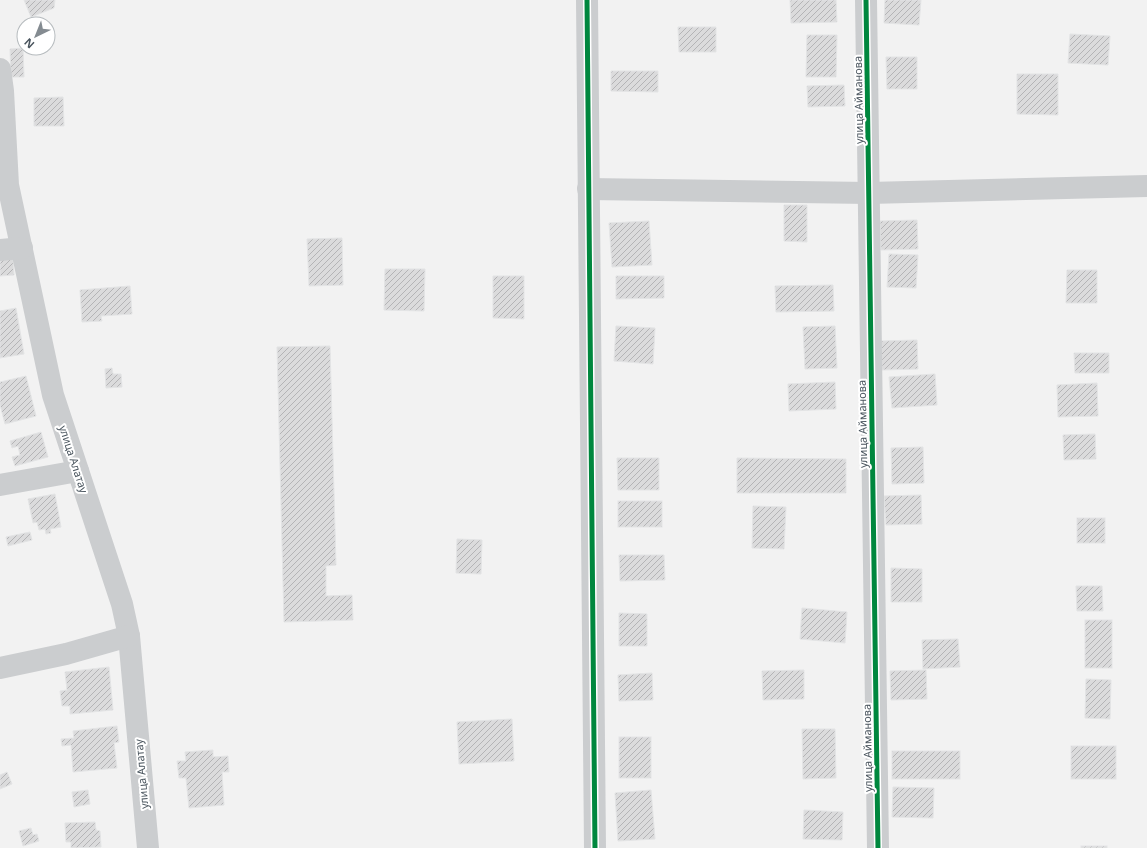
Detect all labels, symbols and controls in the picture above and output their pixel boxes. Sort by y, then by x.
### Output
north arrow [16,16,56,56]
text: N [20,35,37,52]
street label: улица Айманова [850,56,866,144]
street label: улица Айманова [854,380,870,468]
street label: улица Алатау [56,423,92,495]
street label: улица Айманова [859,704,875,792]
street label: улица Алатау [130,738,152,810]

